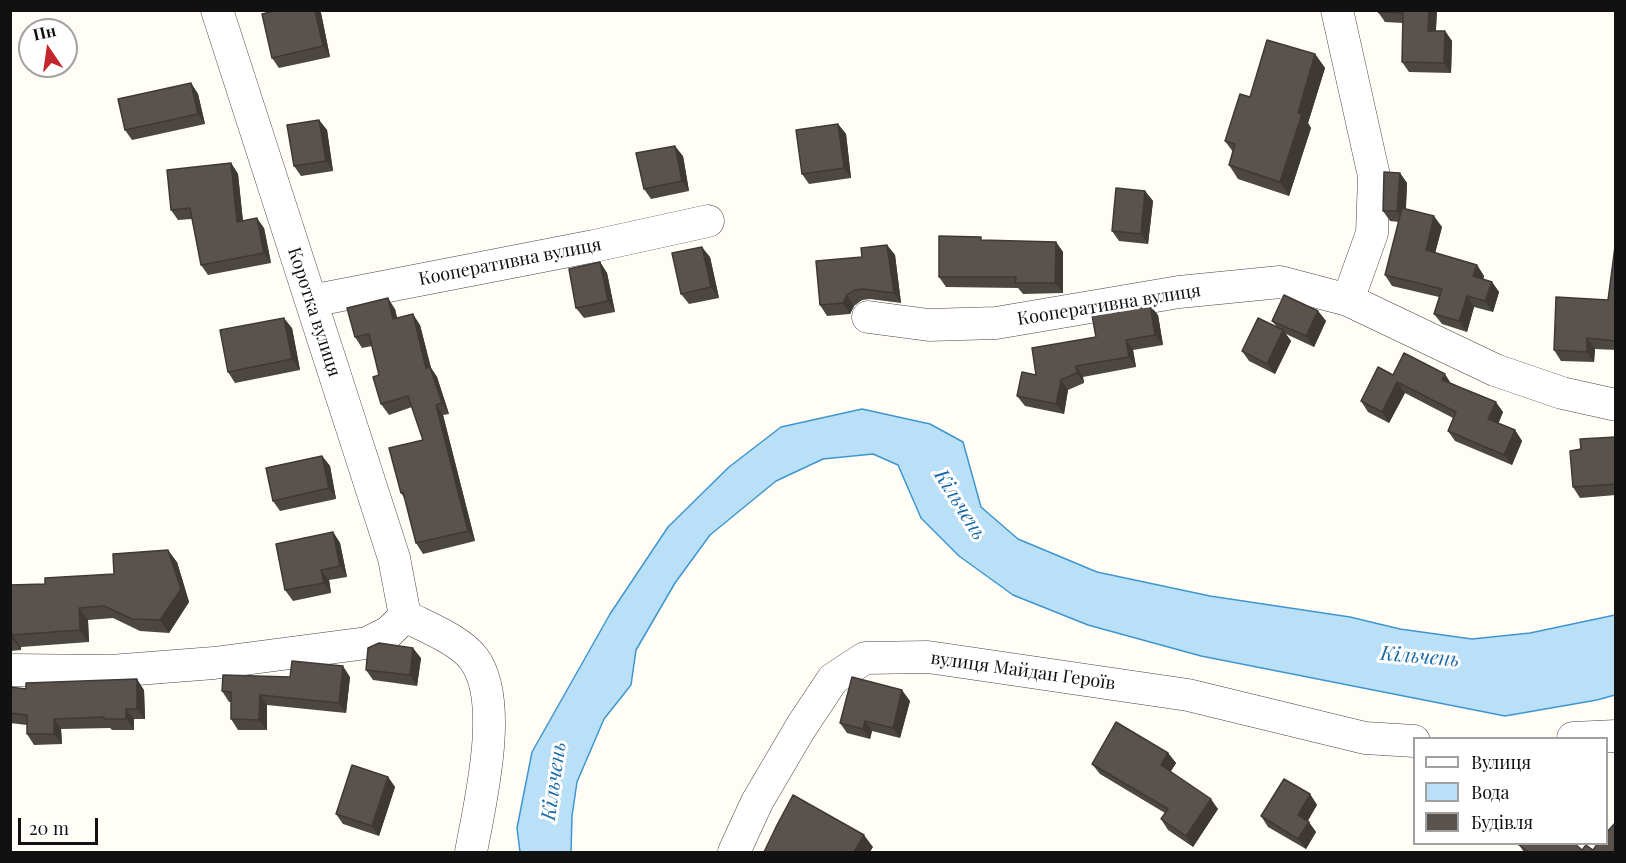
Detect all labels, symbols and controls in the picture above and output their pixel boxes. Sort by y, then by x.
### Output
north arrow [18,18,78,78]
text: Пн [31,19,58,45]
street label: Кооперативна вулиця [417,234,603,290]
street label: Коротка вулиця [283,245,345,379]
street label: Кооперативна вулиця [1016,280,1202,330]
water label: Кільчень [929,465,991,545]
water label: Кільчень [1380,642,1460,672]
street label: вулиця Майдан Героїв [929,647,1117,695]
legend [1413,737,1608,845]
water label: Кільчень [537,740,571,822]
text: Вулиця [1471,750,1531,774]
text: Вода [1471,780,1509,804]
scale bar [21,806,100,844]
text: Будівля [1471,810,1533,834]
text: 20 m [29,816,69,840]

